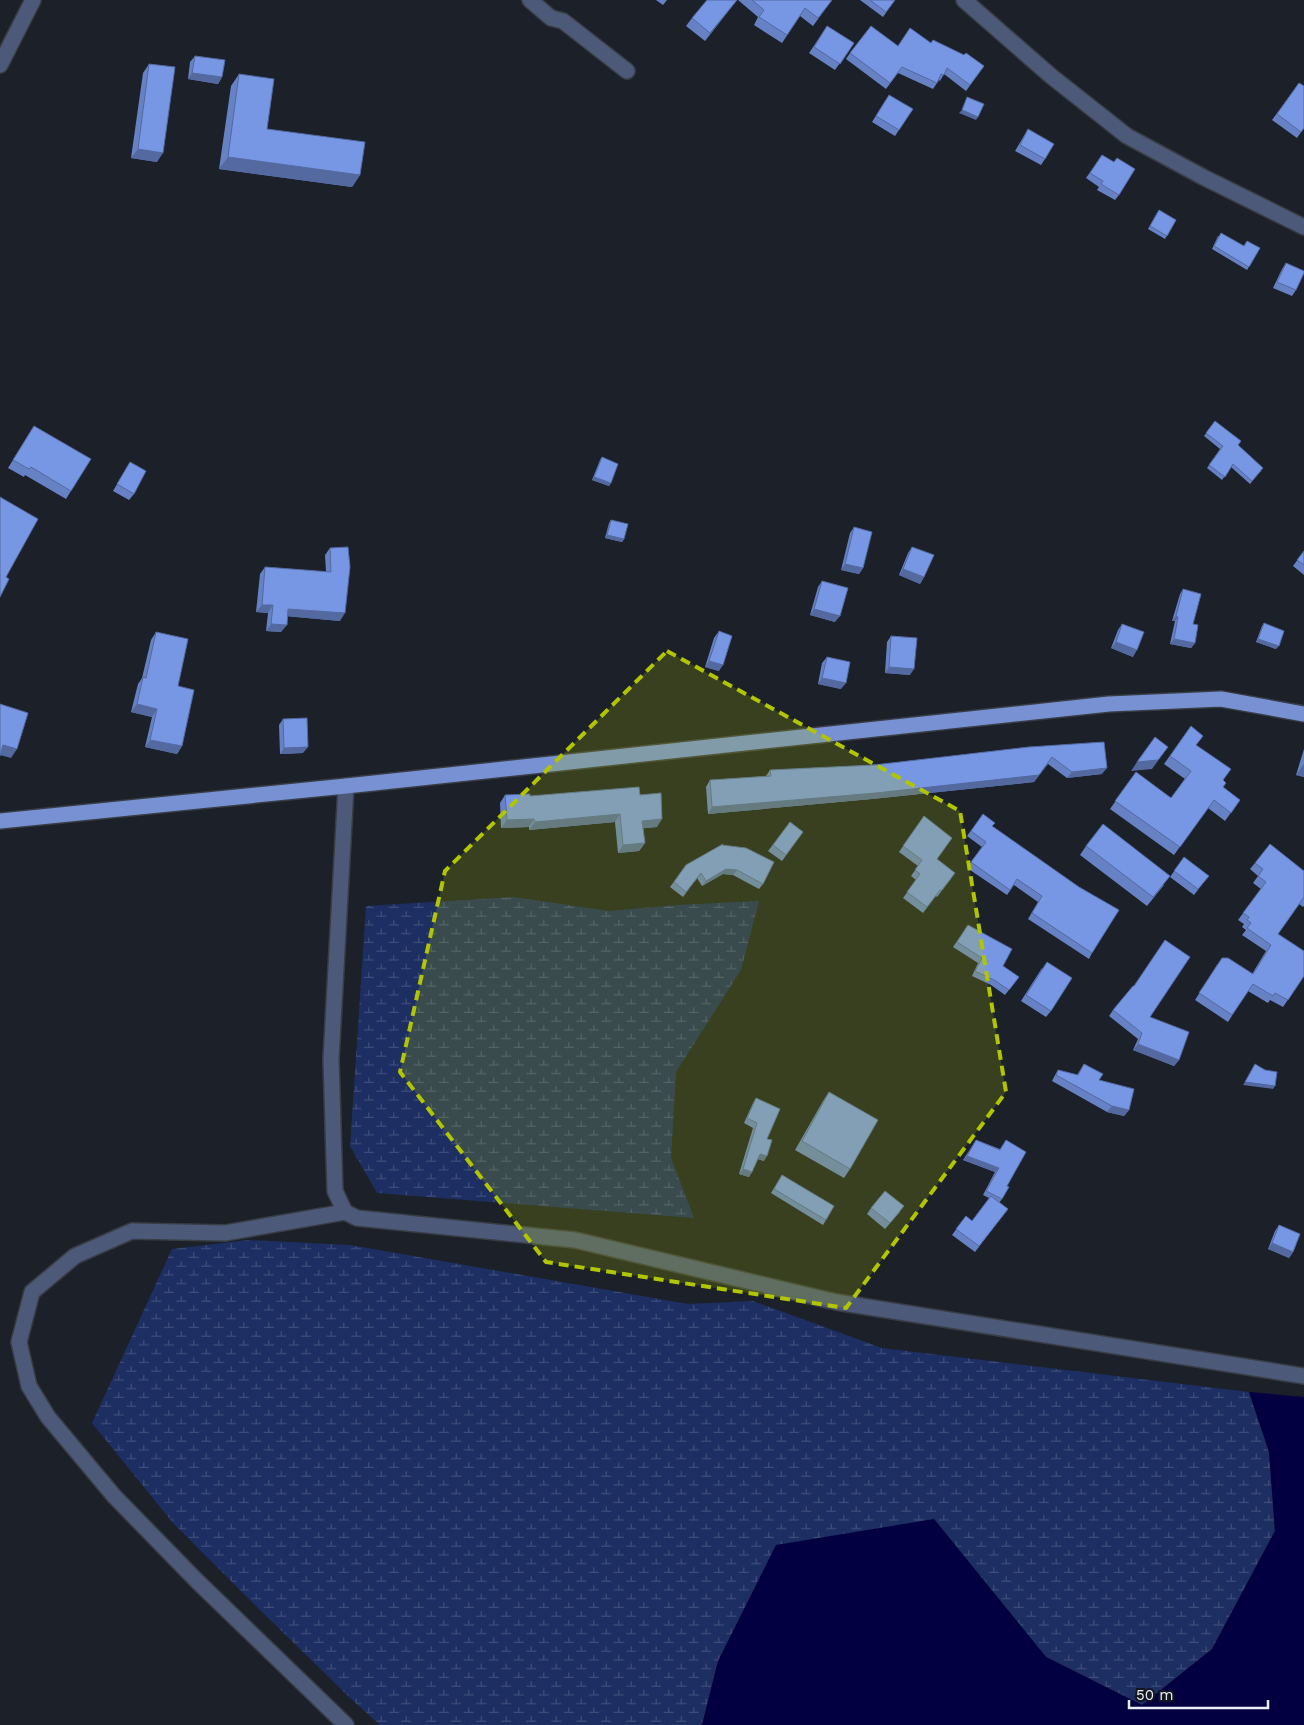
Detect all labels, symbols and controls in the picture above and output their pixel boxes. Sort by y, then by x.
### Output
scale bar [1129,1678,1268,1710]
text: 50 m [1136,1686,1173,1704]

